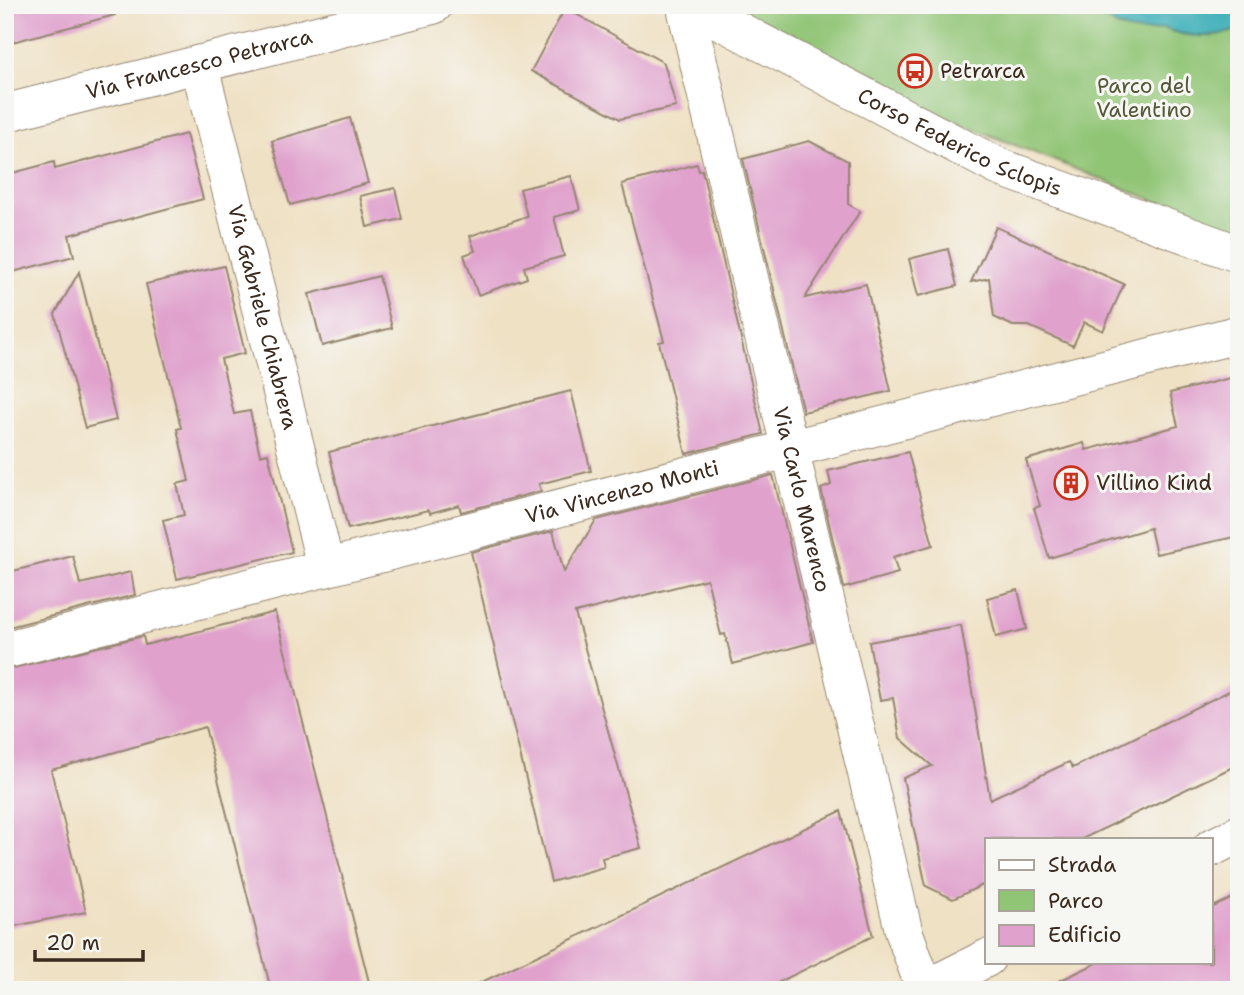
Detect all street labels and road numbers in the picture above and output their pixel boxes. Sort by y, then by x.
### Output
street label: Via Francesco Petrarca [83,22,315,106]
street label: Corso Federico Sclopis [853,81,1066,203]
street label: Via Gabriele Chiabrera [221,202,305,433]
street label: Via Carlo Marenco [766,404,837,595]
street label: Via Vincenzo Monti [522,454,722,530]

